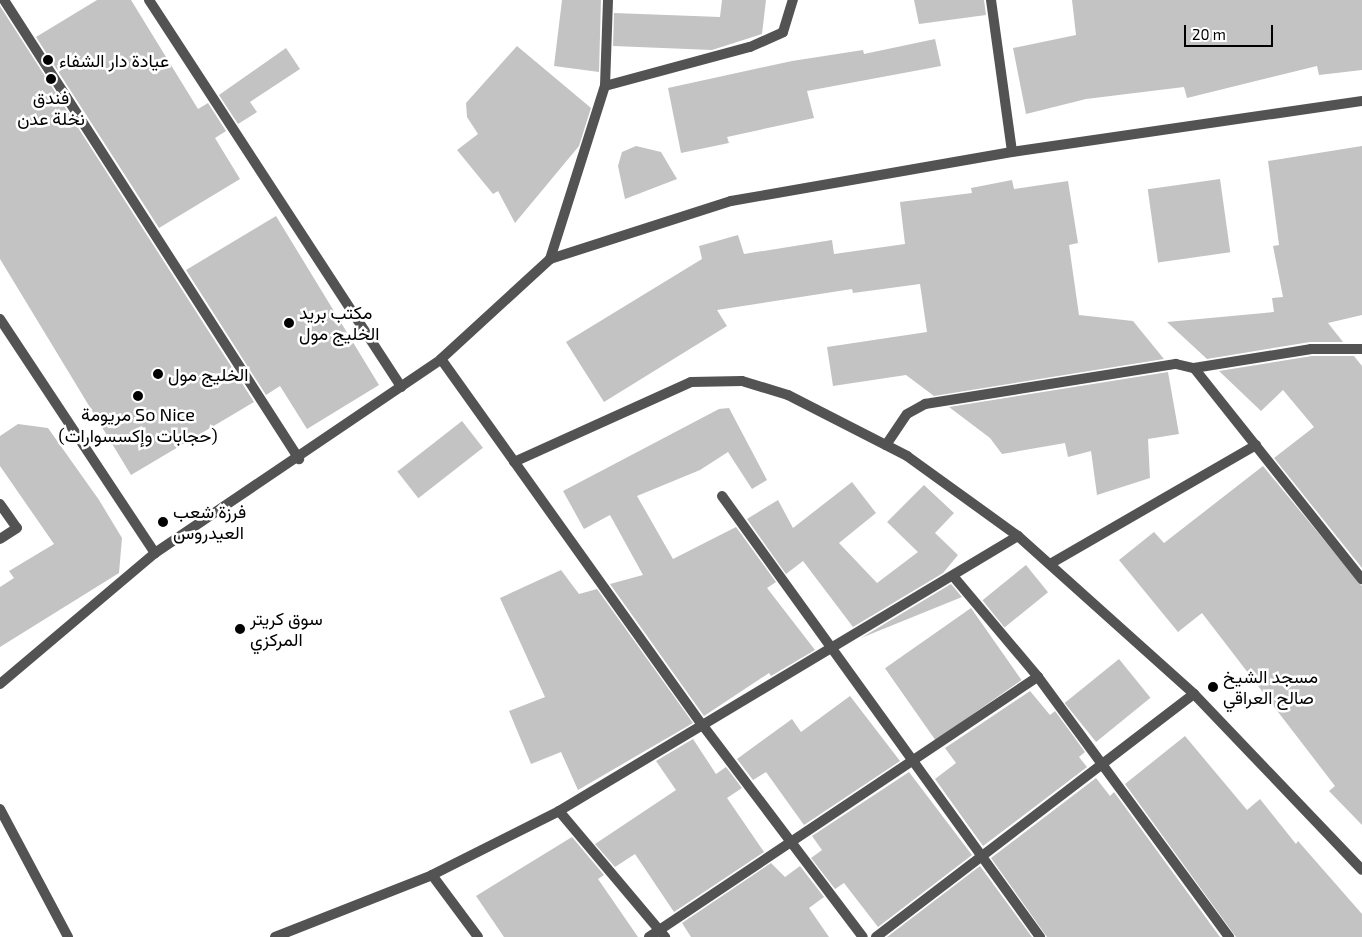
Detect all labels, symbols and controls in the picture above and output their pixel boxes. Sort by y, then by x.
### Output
scale bar [1187,15,1276,47]
text: 20 m [1192,25,1226,43]
place label: عيادة دار الشفاء [59,49,169,71]
marker: عيادة دار الشفاء [41,53,55,67]
marker: فندق نخلة عدن [45,73,57,85]
place label: فندق نخلة عدن [17,87,85,130]
place label: مكتب بريد الخليج مول [299,302,379,344]
marker: مكتب بريد الخليج مول [283,317,295,329]
place label: الخليج مول [168,363,248,385]
marker: الخليج مول [152,368,164,380]
marker: مريومة So Nice (حجابات وإكسسوارات) [132,390,144,402]
place label: مريومة So Nice (حجابات وإكسسوارات) [58,404,218,446]
place label: فرزة شعب العيدروس [173,501,246,544]
marker: فرزة شعب العيدروس [157,516,169,528]
place label: سوق كريتر المركزي [250,608,323,650]
marker: سوق كريتر المركزي [234,623,246,635]
place label: مسجد الشيخ صالح العراقي [1223,666,1318,709]
marker: مسجد الشيخ صالح العراقي [1207,681,1219,693]

